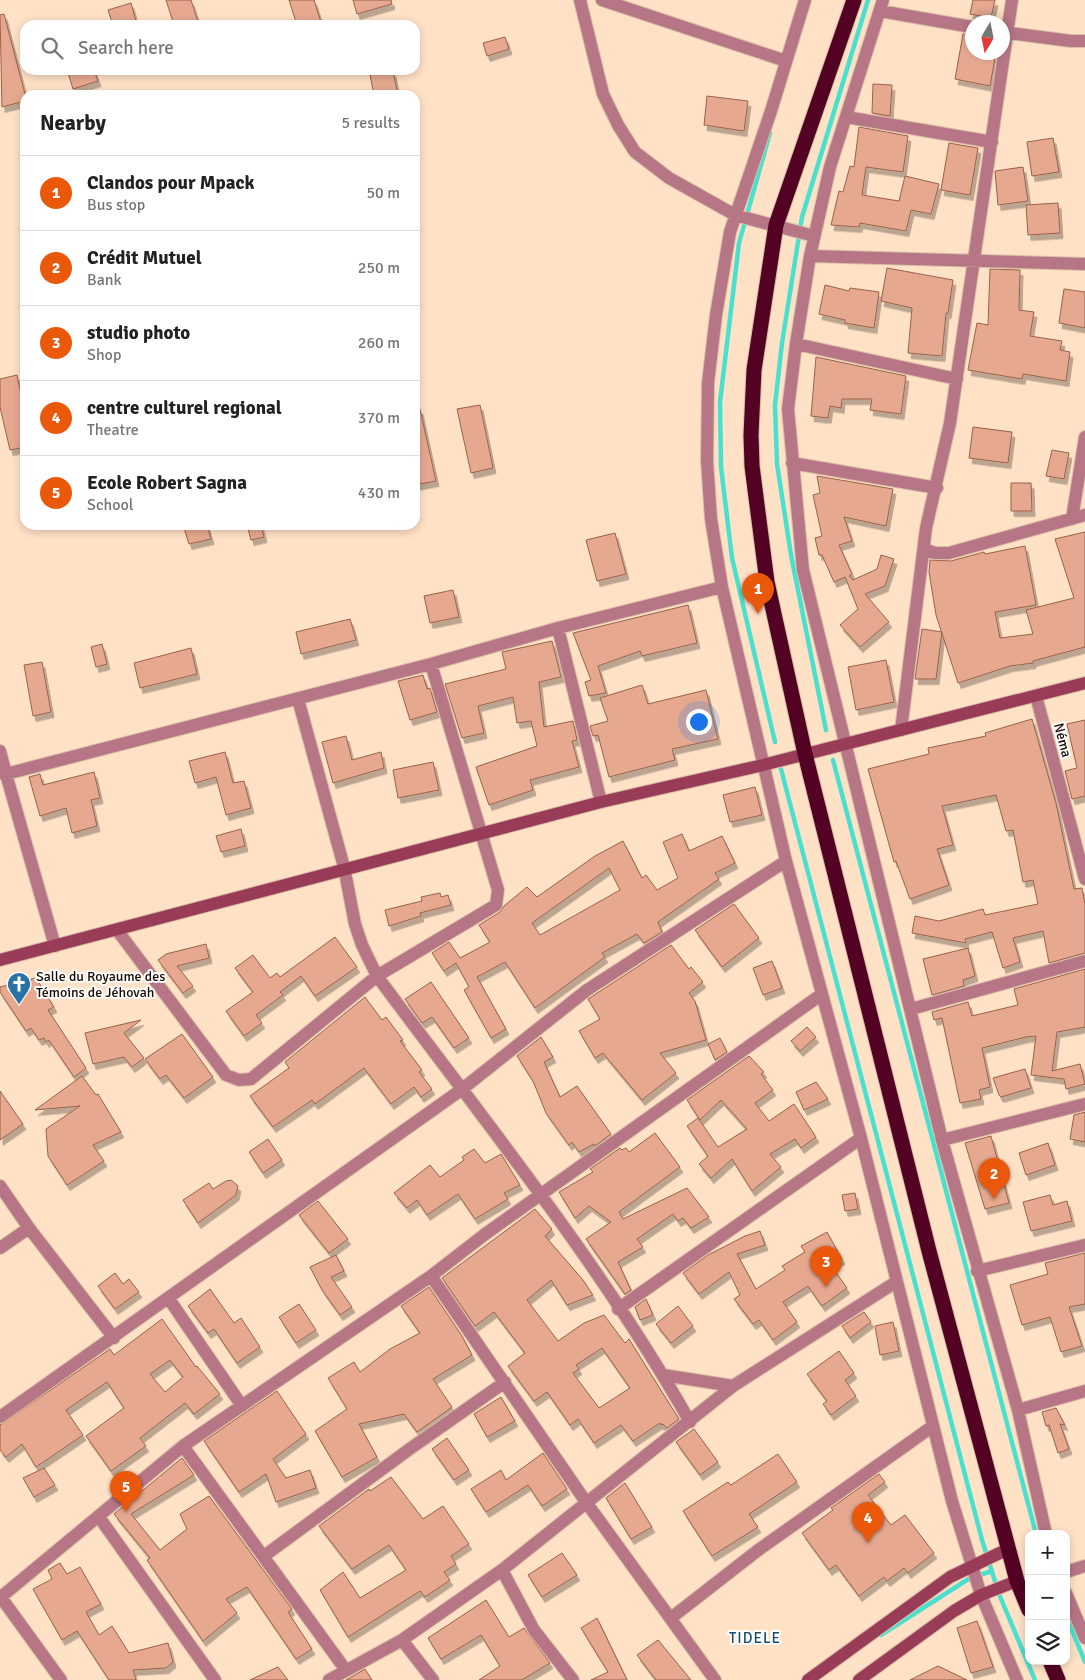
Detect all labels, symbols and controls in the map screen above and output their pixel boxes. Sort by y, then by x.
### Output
north arrow [965,15,1010,60]
search box [20,20,420,75]
icon: search [38,34,66,62]
text: Search here [78,36,174,60]
text: Nearby [40,110,106,136]
text: 5 results [341,113,400,133]
text: Clandos pour Mpack [87,171,254,195]
text: 1 [52,183,60,203]
text: 50 m [366,183,400,203]
text: Bus stop [87,195,145,215]
text: Crédit Mutuel [87,246,202,270]
text: 2 [52,258,60,278]
text: 250 m [358,258,400,278]
text: Bank [87,270,122,290]
text: studio photo [87,321,190,345]
text: 3 [52,333,60,353]
text: 260 m [358,333,400,353]
text: Shop [87,345,121,365]
text: centre culturel regional [87,396,282,420]
text: 4 [52,408,60,428]
text: 370 m [358,408,400,428]
text: Theatre [87,420,139,440]
text: Ecole Robert Sagna [87,471,247,495]
text: 5 [52,483,60,503]
text: 430 m [358,483,400,503]
text: School [87,495,133,515]
pin: 1 [742,573,774,614]
your location [686,709,712,735]
street label: Néma [1050,721,1075,759]
place label: Salle du Royaume des Témoins de Jéhovah [36,968,165,1001]
church icon: Salle du Royaume des Témoins de Jéhovah [6,971,32,1005]
pin: 2 [978,1158,1010,1199]
pin: 3 [810,1246,842,1287]
pin: 5 [110,1471,142,1512]
pin: 4 [852,1502,884,1543]
map controls [1025,1530,1070,1665]
button: + [1025,1530,1070,1575]
button: − [1025,1575,1070,1620]
button: layers [1025,1620,1070,1665]
district label: TIDELE [729,1629,781,1647]

